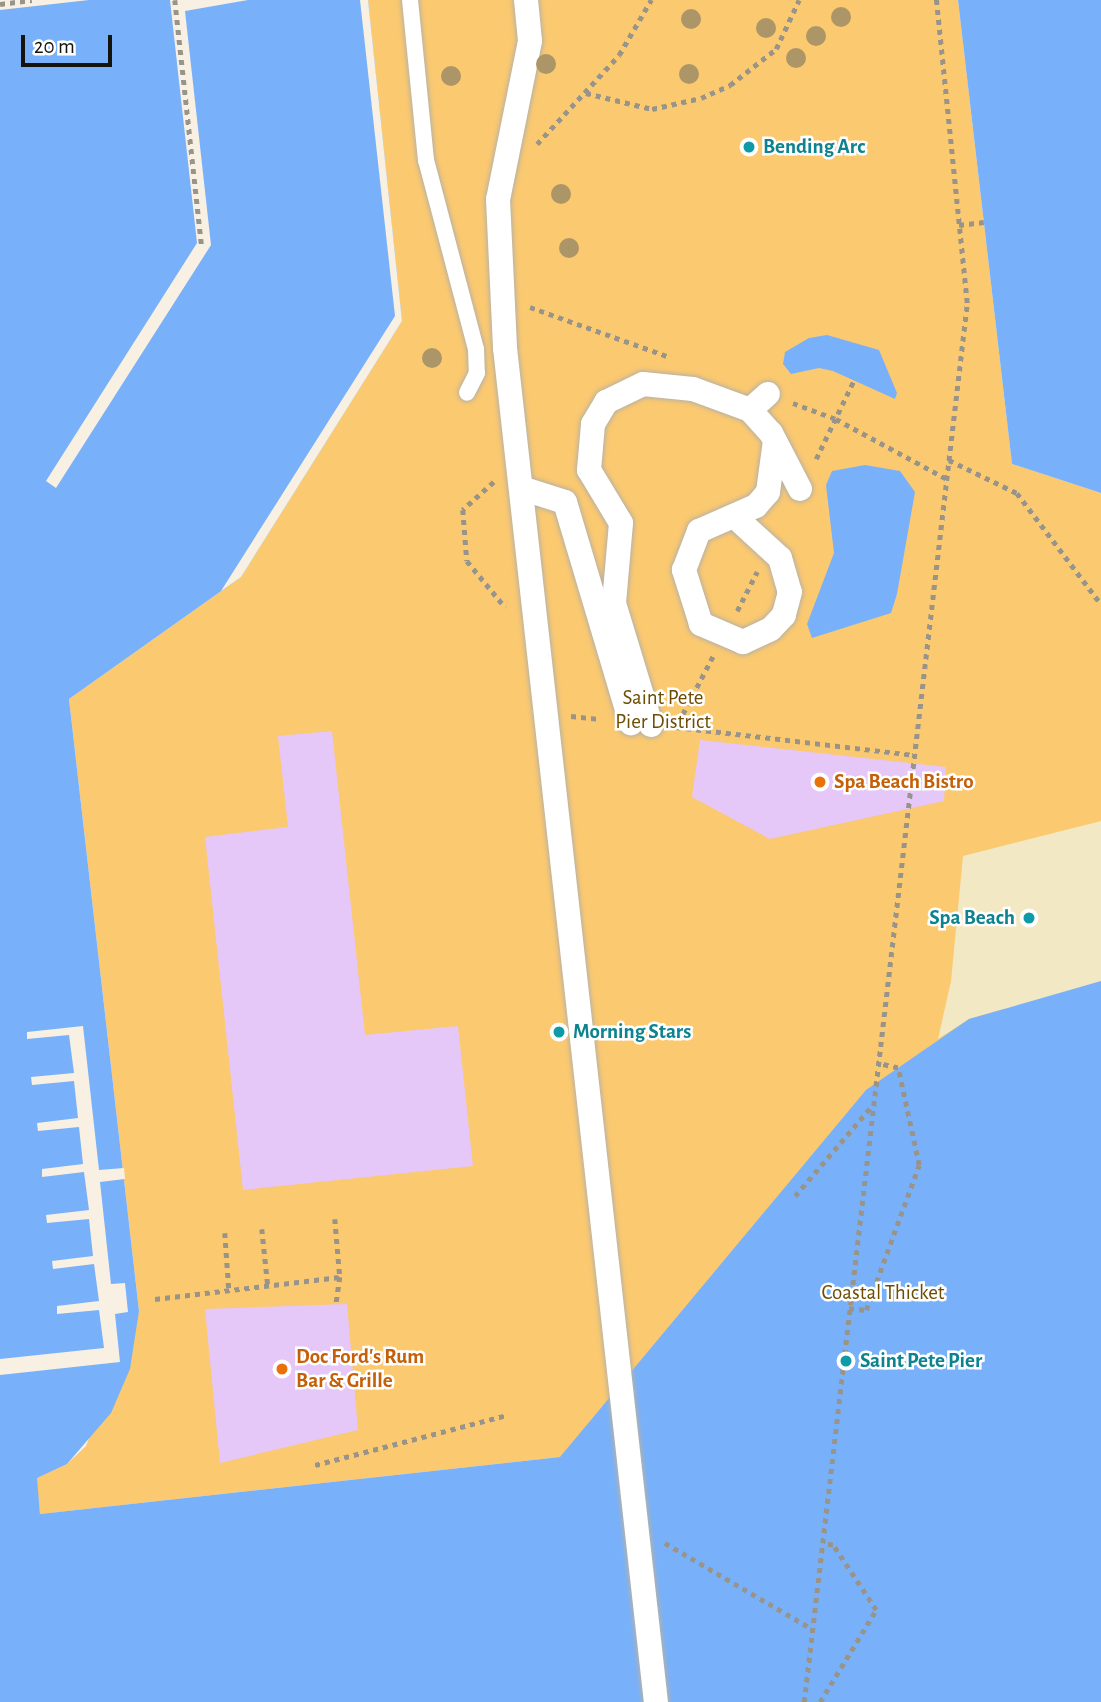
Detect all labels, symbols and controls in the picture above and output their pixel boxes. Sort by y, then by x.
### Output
scale bar [24,21,116,65]
text: 20 m [34,36,75,57]
place label: Bending Arc [763,134,865,160]
marker: Bending Arc [741,139,757,155]
park label: Saint Pete Pier District [615,685,711,735]
place label: Spa Beach Bistro [834,769,974,795]
marker: Spa Beach Bistro [812,774,828,790]
place label: Spa Beach [929,905,1015,931]
marker: Spa Beach [1021,910,1037,926]
place label: Morning Stars [573,1019,691,1045]
marker: Morning Stars [551,1024,567,1040]
park label: Coastal Thicket [821,1280,945,1306]
place label: Doc Ford's Rum Bar & Grille [296,1344,424,1394]
place label: Saint Pete Pier [860,1348,982,1374]
marker: Saint Pete Pier [838,1353,854,1369]
marker: Doc Ford's Rum Bar & Grille [274,1361,290,1377]

